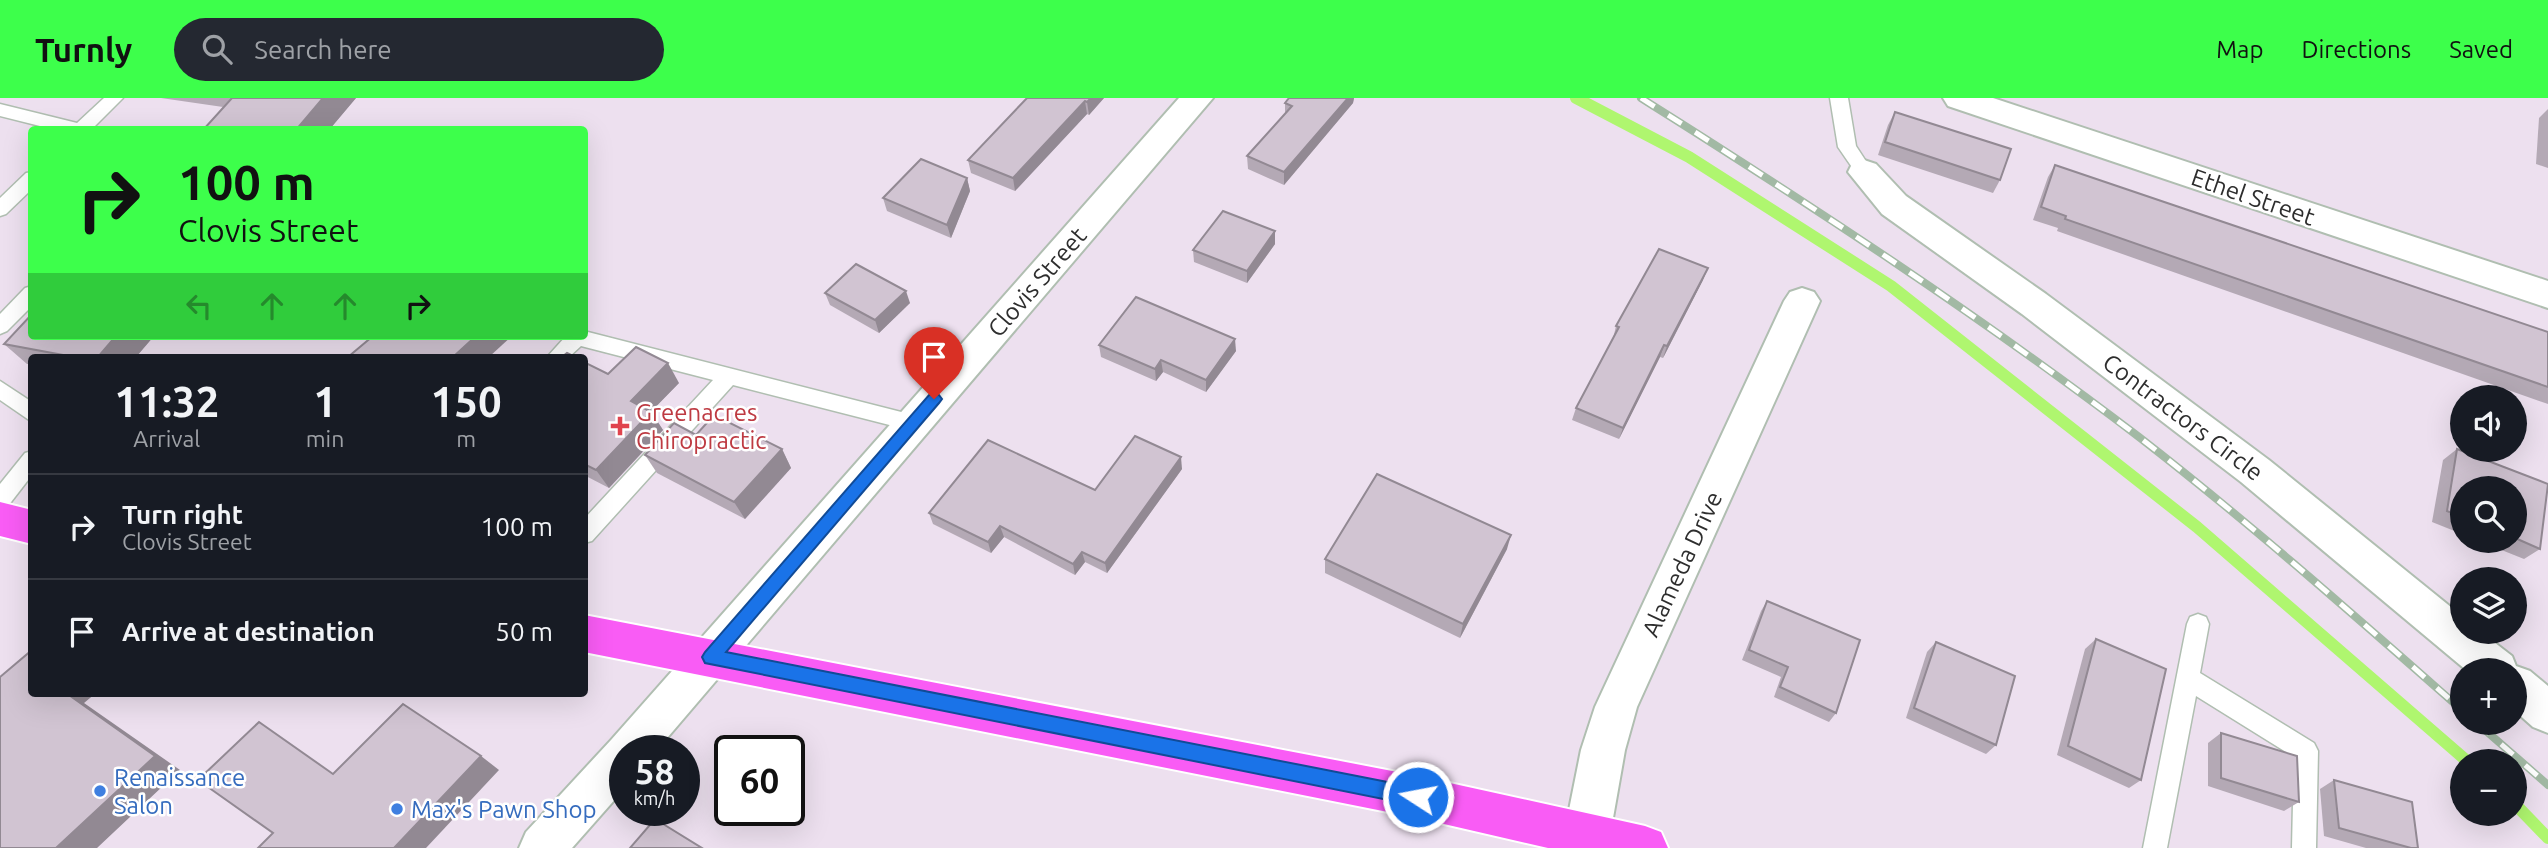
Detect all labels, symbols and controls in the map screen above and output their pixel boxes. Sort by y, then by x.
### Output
search box [174,18,664,81]
icon: search [198,30,236,68]
text: Turnly [35,31,132,68]
text: Search here [254,35,392,64]
text: Map [2216,36,2263,63]
text: Directions [2301,36,2411,63]
text: Saved [2449,36,2513,63]
icon: right [63,154,154,245]
text: 100 m [178,154,315,209]
street label: Ethel Street [2188,163,2319,231]
text: Clovis Street [178,212,359,248]
street label: Clovis Street [982,222,1092,342]
icon: left [180,287,218,325]
icon: ahead [253,287,291,325]
icon: ahead [326,287,364,325]
icon: right [399,287,437,325]
pin [904,327,964,399]
icon: arrive [915,338,953,376]
street label: Contractors Circle [2098,348,2268,486]
text: 11:32 [114,378,219,425]
text: 1 [313,378,337,425]
text: 150 [431,378,502,425]
map controls [2450,385,2527,826]
button: sound [2450,385,2527,462]
place label: Greenacres Chiropractic [636,399,766,454]
marker: Greenacres Chiropractic [610,416,630,436]
text: Arrival [133,426,200,451]
text: min [306,426,344,451]
text: m [456,426,476,451]
button: search [2450,476,2527,553]
street label: Alameda Drive [1637,487,1727,641]
text: Turn right [122,500,243,529]
icon: right [63,508,101,546]
text: 100 m [481,512,553,541]
text: Clovis Street [122,529,252,554]
button: layers [2450,567,2527,644]
icon: arrive [63,613,101,651]
text: Arrive at destination [122,617,375,646]
text: 50 m [495,617,553,646]
button: + [2450,658,2527,735]
speed limit sign: 60 [714,735,805,826]
button: − [2450,749,2527,826]
text: 58 [635,751,674,791]
position arrow [1381,760,1455,834]
place label: Renaissance Salon [114,764,245,819]
marker: Renaissance Salon [92,783,108,799]
text: km/h [634,788,675,808]
place label: Max's Pawn Shop [411,796,597,823]
marker: Max's Pawn Shop [389,801,405,817]

